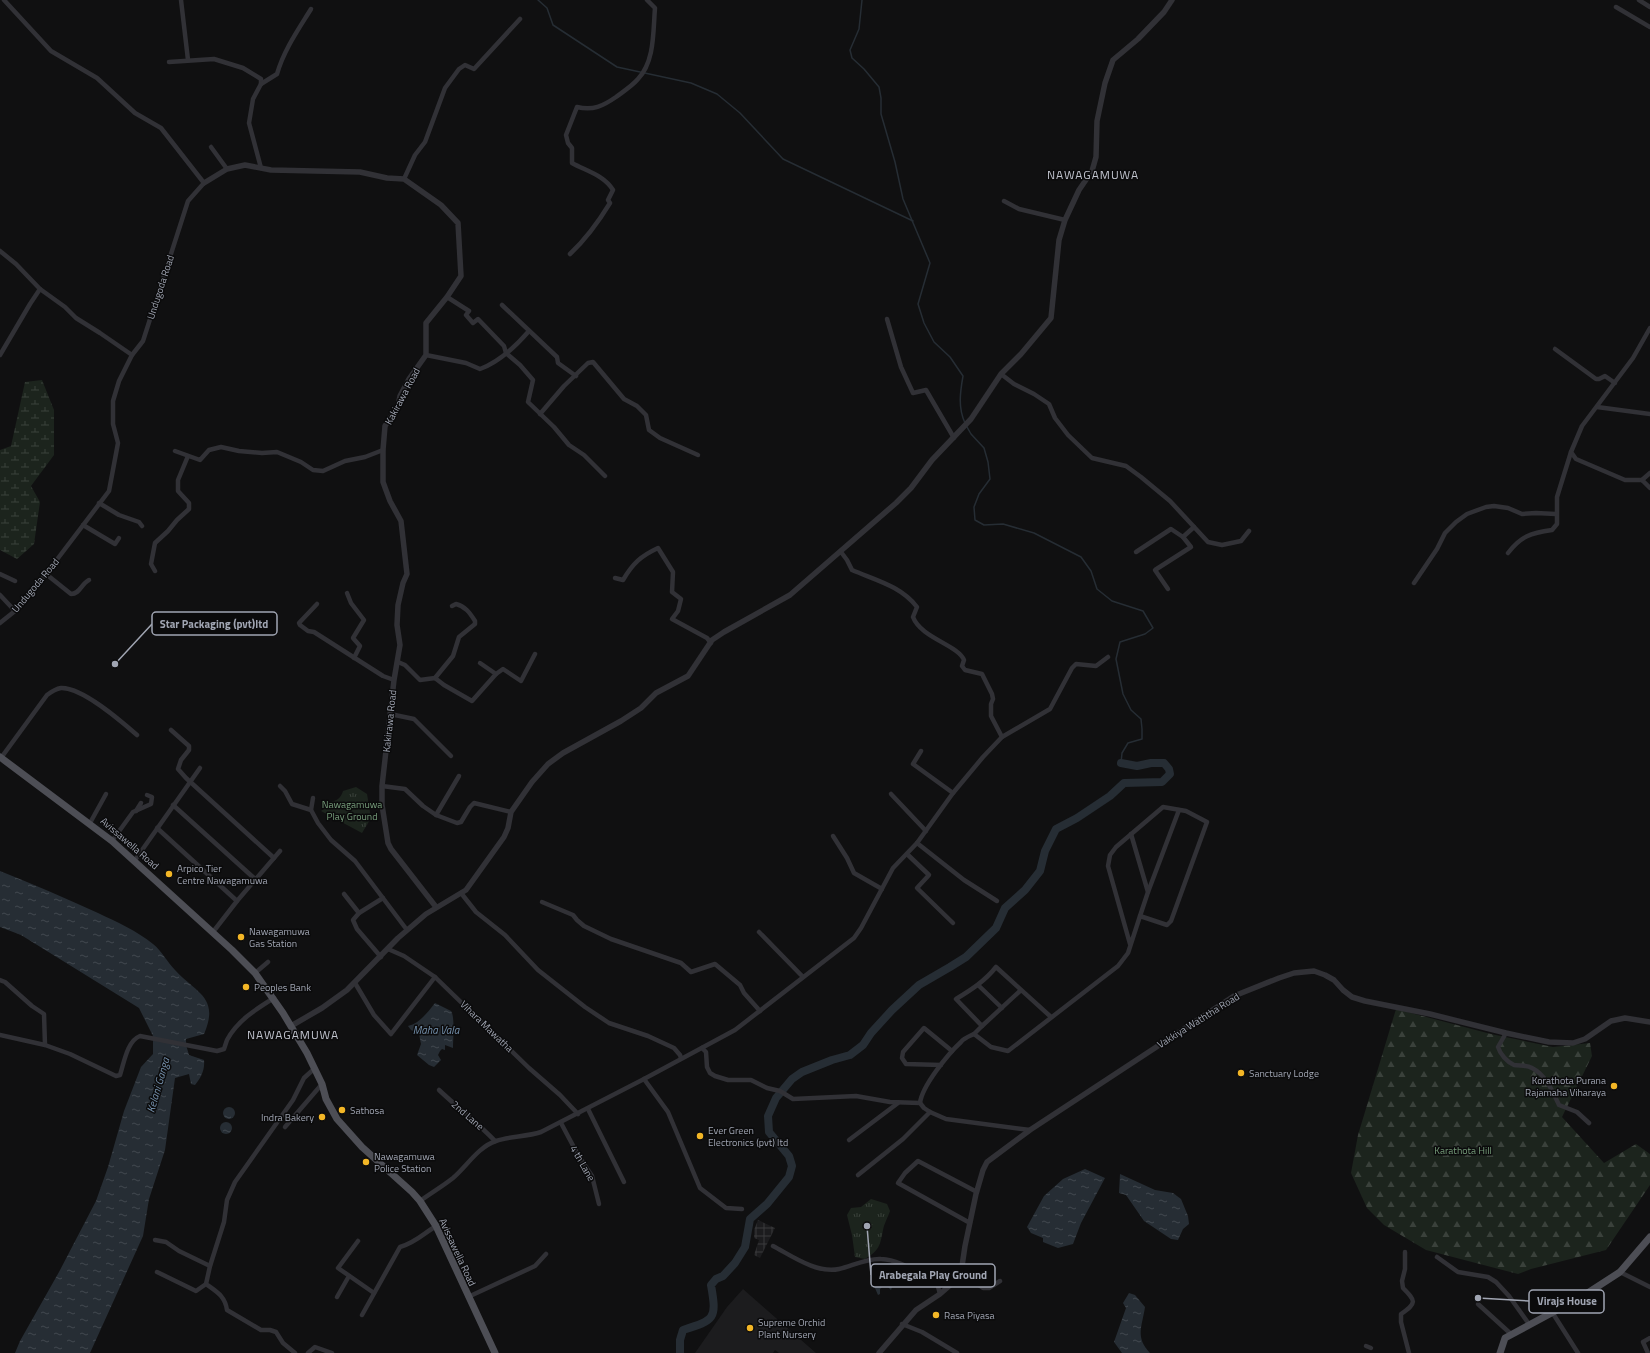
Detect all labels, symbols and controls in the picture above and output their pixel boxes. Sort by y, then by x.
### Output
district label: NAWAGAMUWA [1047,165,1139,184]
street label: Undugoda Road [143,253,178,321]
street label: Kakirawa Road [381,365,424,427]
street label: Undugoda Road [8,555,63,616]
callout: Star Packaging (pvt)ltd [152,612,277,635]
text: Star Packaging (pvt)ltd [160,616,268,632]
street label: Kakirawa Road [379,689,400,753]
park label: Nawagamuwa Play Ground [322,797,382,824]
street label: Avissawella Road [97,814,162,873]
place label: Arpico Tier Centre Nawagamuwa [177,861,268,888]
marker: Arpico Tier Centre Nawagamuwa [164,869,174,879]
place label: Nawagamuwa Gas Station [249,924,310,951]
marker: Nawagamuwa Gas Station [236,932,246,942]
place label: Peoples Bank [254,980,311,995]
marker: Peoples Bank [241,982,251,992]
street label: Vakkiya Waththa Road [1154,989,1242,1052]
street label: Vihara Mawatha [457,997,517,1056]
water label: Maha Vala [413,1022,460,1038]
district label: NAWAGAMUWA [247,1025,339,1044]
water label: Kelani Ganga [143,1055,174,1114]
place label: Sanctuary Lodge [1249,1066,1319,1081]
marker: Sanctuary Lodge [1236,1068,1246,1078]
place label: Korathota Purana Rajamaha Viharaya [1525,1073,1606,1100]
marker: Korathota Purana Rajamaha Viharaya [1609,1081,1619,1091]
street label: 2nd Lane [448,1097,487,1134]
place label: Sathosa [350,1103,384,1118]
marker: Sathosa [337,1105,347,1115]
place label: Indra Bakery [261,1110,314,1125]
marker: Indra Bakery [317,1112,327,1122]
place label: Ever Green Electronics (pvt) ltd [708,1123,788,1150]
marker: Ever Green Electronics (pvt) ltd [695,1131,705,1141]
street label: 4 th Lane [566,1143,599,1184]
park label: Karathota Hill [1434,1143,1492,1158]
place label: Nawagamuwa Police Station [374,1149,435,1176]
marker: Nawagamuwa Police Station [361,1157,371,1167]
street label: Avissawella Road [435,1216,480,1289]
callout: Arabegala Play Ground [871,1264,995,1287]
text: Arabegala Play Ground [879,1267,987,1283]
callout: Virajs House [1529,1290,1604,1313]
text: Virajs House [1537,1293,1597,1309]
place label: Rasa Piyasa [944,1308,995,1323]
marker: Rasa Piyasa [931,1310,941,1320]
place label: Supreme Orchid Plant Nursery [758,1315,825,1342]
marker: Supreme Orchid Plant Nursery [745,1323,755,1333]

